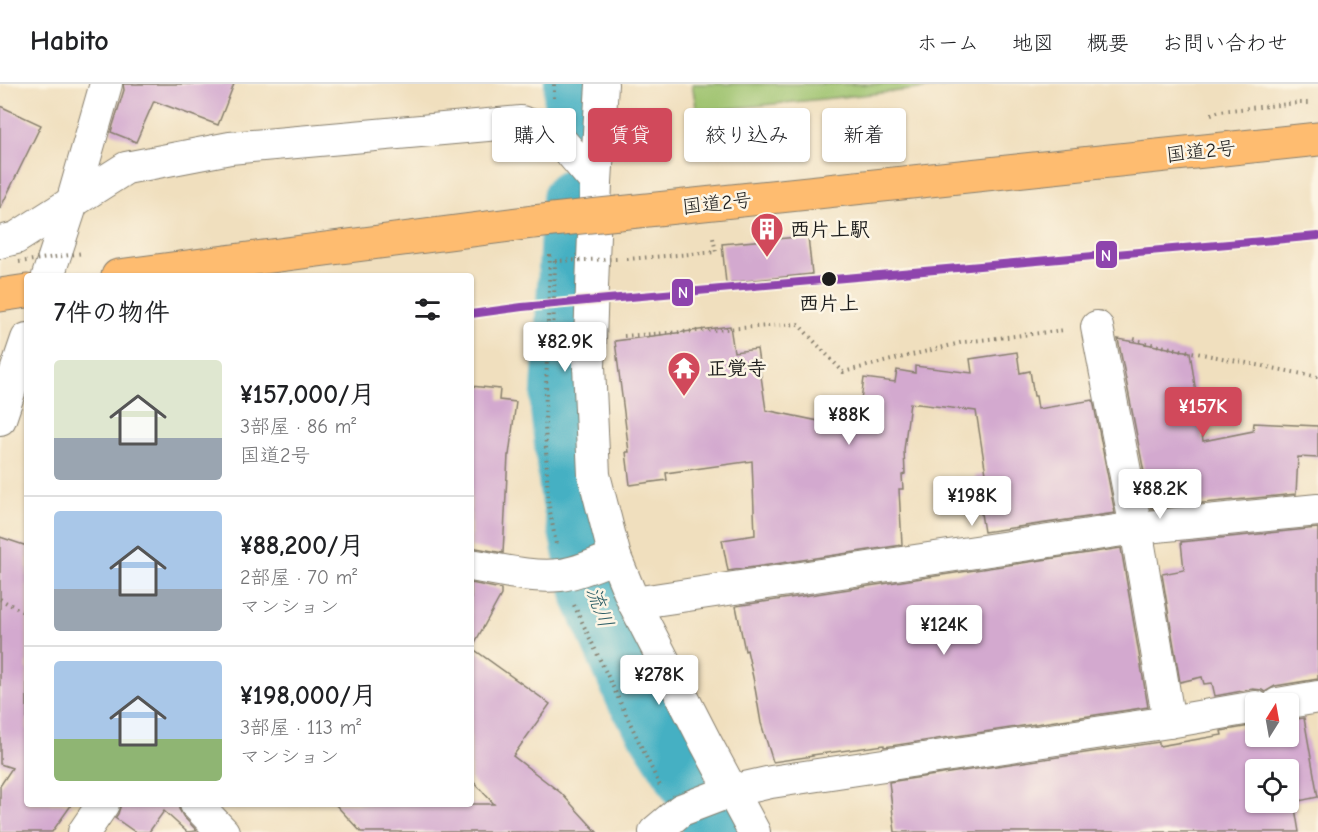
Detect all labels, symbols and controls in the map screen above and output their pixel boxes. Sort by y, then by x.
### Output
text: Habito [30,25,109,57]
text: ホーム [917,31,979,55]
text: 地図 [1012,31,1054,55]
text: 概要 [1087,31,1129,55]
text: お問い合わせ [1162,31,1288,55]
chip: 購入 [492,108,576,162]
chip: 賃貸 [588,108,672,162]
chip: 絞り込み [684,108,810,162]
chip: 新着 [822,108,906,162]
street label: 国道2号 [1165,136,1237,167]
street label: 国道2号 [681,188,753,219]
building icon: 西片上駅 [749,211,785,258]
place label: 西片上駅 [790,218,870,241]
line badge: N [1095,240,1118,269]
text: N [1101,247,1111,265]
marker: 西片上 [820,270,838,288]
line badge: N [671,278,694,307]
text: N [678,284,688,302]
place label: 西片上 [799,292,859,315]
icon: filters [411,293,444,326]
text: 7件の物件 [54,298,170,328]
pin: ¥82.9K [516,322,614,373]
text: ¥82.9K [537,330,593,353]
temple icon: 正覚寺 [666,350,702,397]
place label: 正覚寺 [707,357,767,380]
text: ¥157,000/月 [240,380,376,410]
icon: home [102,384,174,456]
pin: ¥157K [1161,387,1245,438]
pin: ¥88K [813,395,885,446]
text: ¥157K [1179,395,1227,418]
text: ¥88K [828,403,870,426]
text: 3部屋 · 86 m² [240,415,356,438]
text: 国道2号 [240,444,310,467]
pin: ¥88.2K [1111,469,1209,520]
pin: ¥198K [930,476,1014,527]
text: ¥88.2K [1132,477,1188,500]
text: ¥198K [947,484,997,507]
text: ¥88,200/月 [240,531,364,561]
icon: home [102,535,174,607]
text: 2部屋 · 70 m² [240,566,357,589]
water label: 流川 [582,583,618,631]
text: マンション [240,595,339,618]
pin: ¥124K [902,605,986,656]
text: ¥124K [920,613,968,636]
pin: ¥278K [617,655,701,706]
text: ¥278K [634,663,684,686]
text: ¥198,000/月 [240,681,377,711]
icon: home [102,685,174,757]
north arrow [1245,693,1299,747]
map controls [1245,693,1299,813]
text: 3部屋 · 113 m² [240,716,361,739]
text: マンション [240,745,339,768]
button: locate [1245,759,1299,813]

